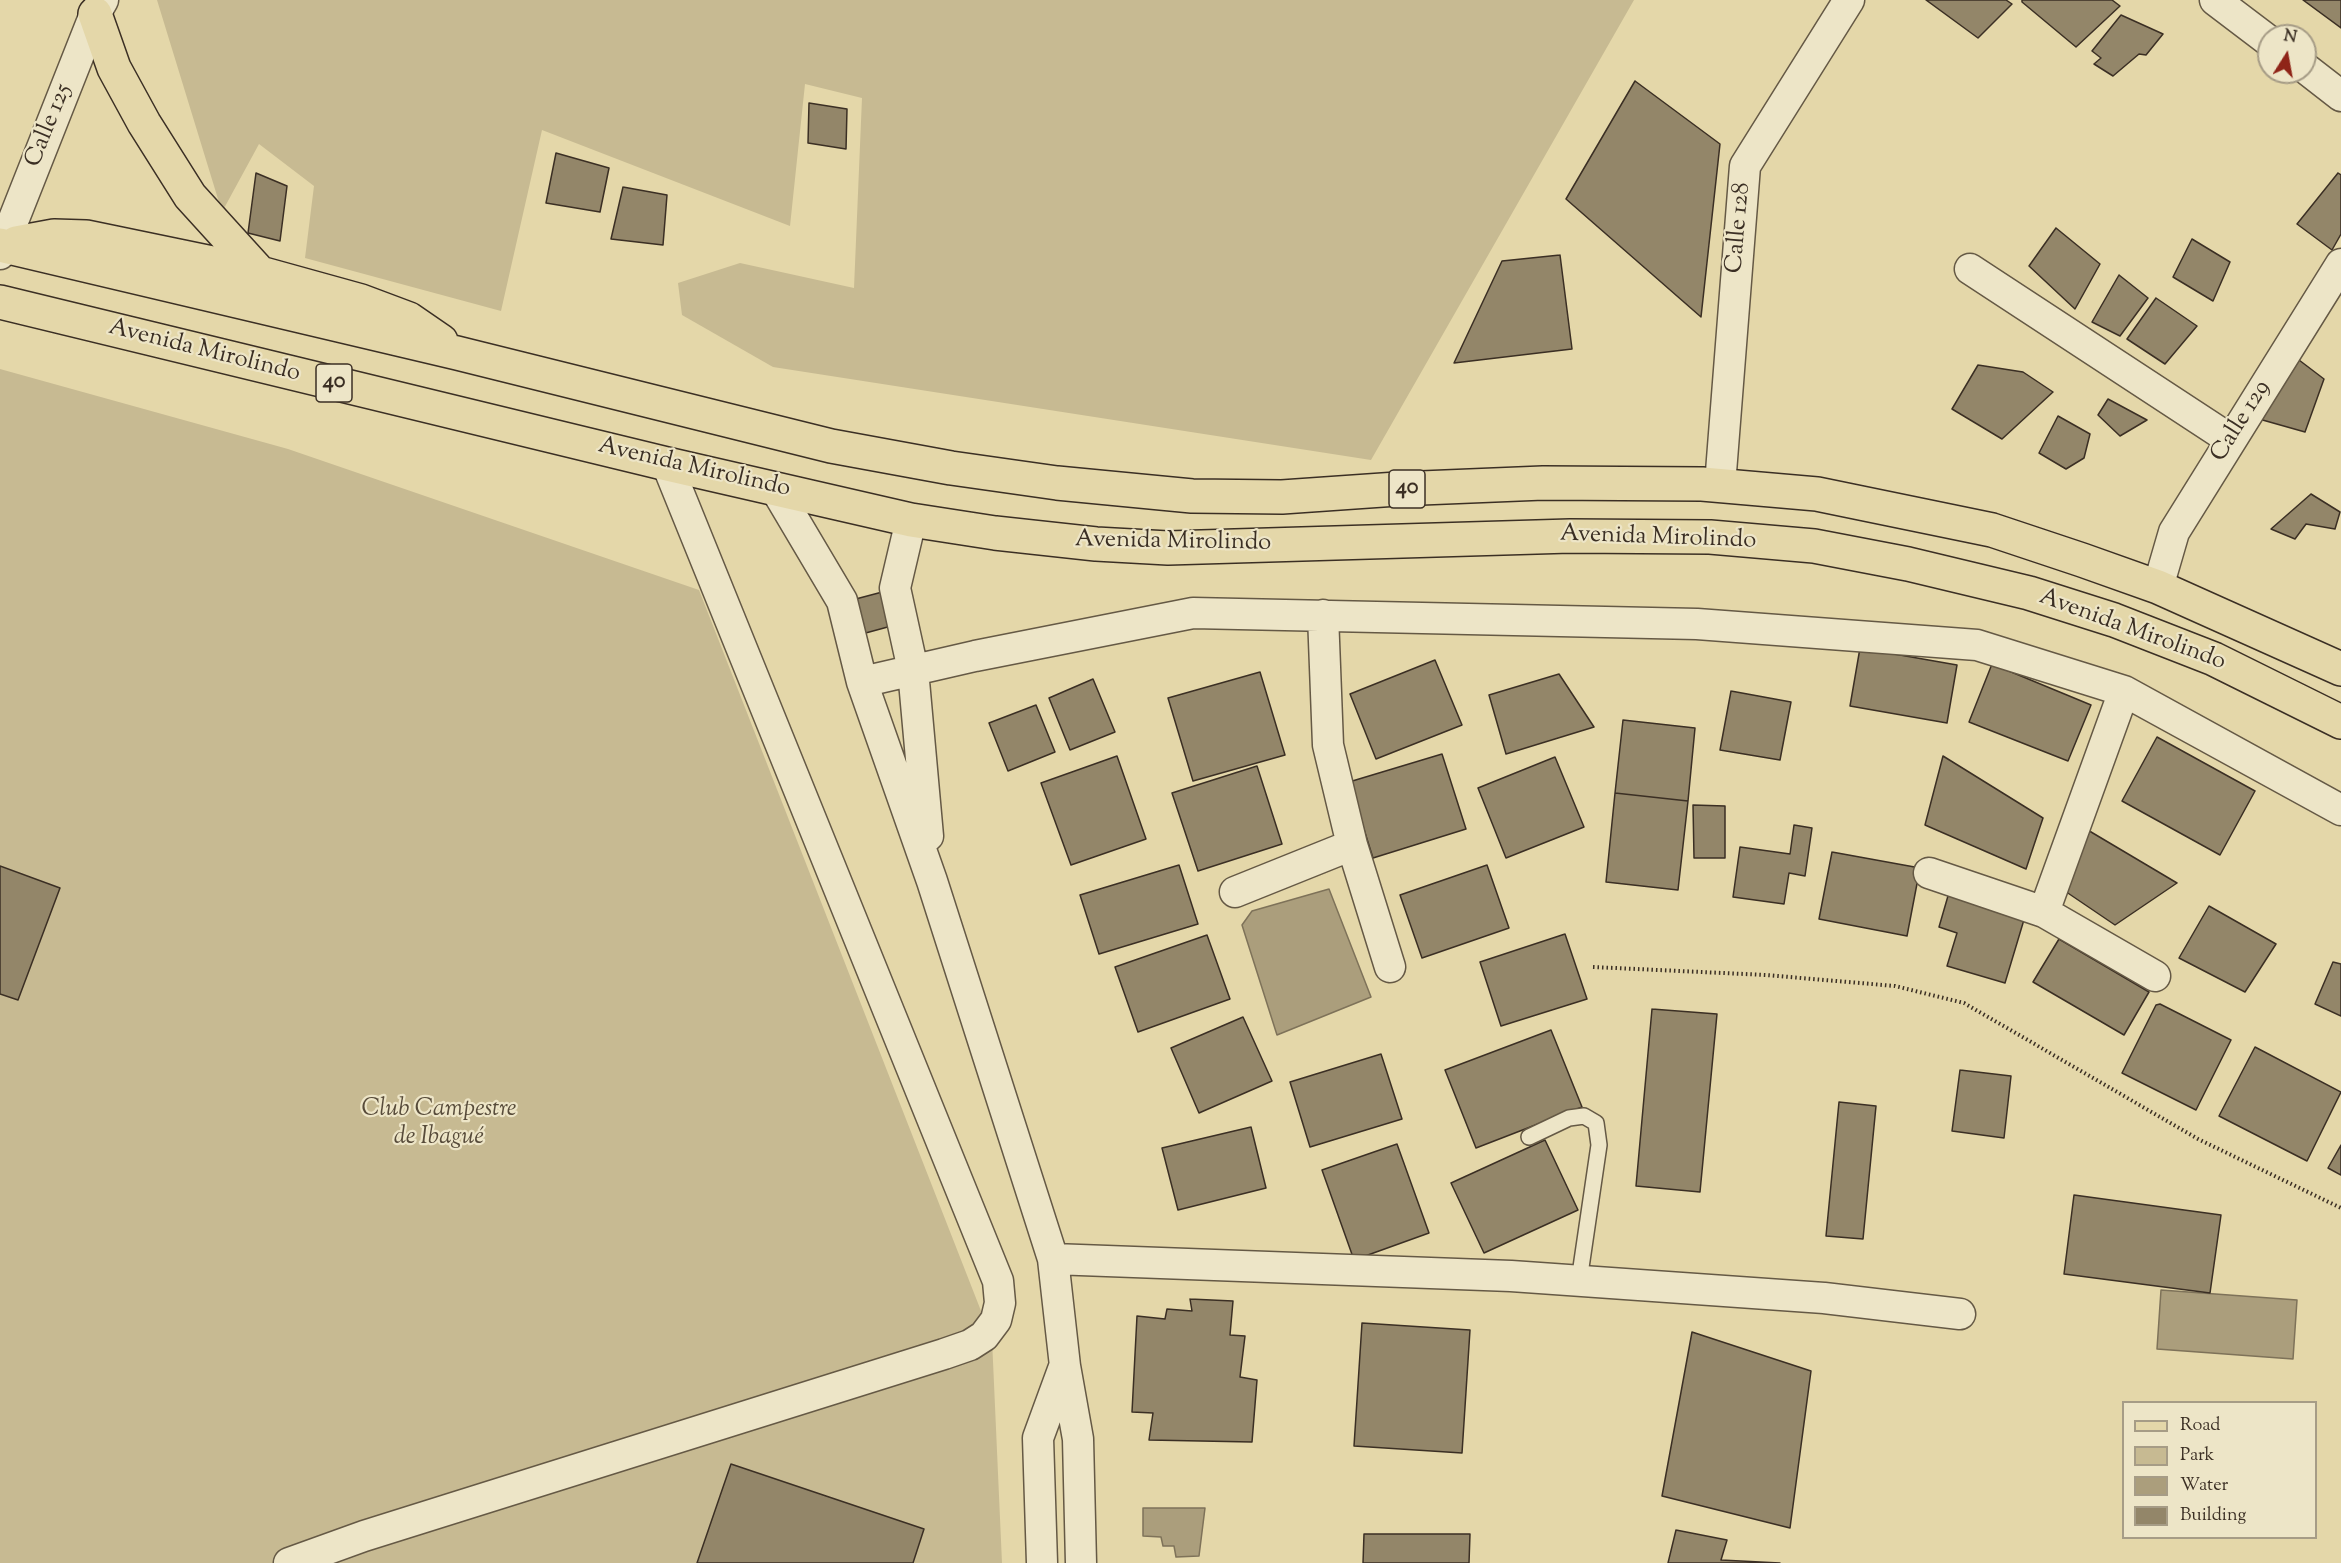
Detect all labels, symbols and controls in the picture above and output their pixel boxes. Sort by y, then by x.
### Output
north arrow [2257,24,2317,84]
text: N [2282,25,2299,50]
street label: Calle 125 [20,80,80,172]
street label: Calle 128 [1722,181,1758,275]
street label: Avenida Mirolindo [105,314,303,390]
road number: 40 [316,364,352,402]
street label: Calle 129 [2206,376,2278,468]
street label: Avenida Mirolindo [595,433,793,505]
road number: 40 [1389,470,1425,508]
street label: Avenida Mirolindo [1559,521,1757,557]
street label: Avenida Mirolindo [1075,527,1271,559]
street label: Avenida Mirolindo [2035,584,2229,678]
park label: Club Campestre de Ibagué [362,1097,516,1153]
legend [2122,1401,2317,1539]
text: Road [2180,1413,2220,1439]
text: Park [2180,1443,2214,1469]
text: Water [2180,1473,2228,1499]
text: Building [2180,1503,2246,1529]

